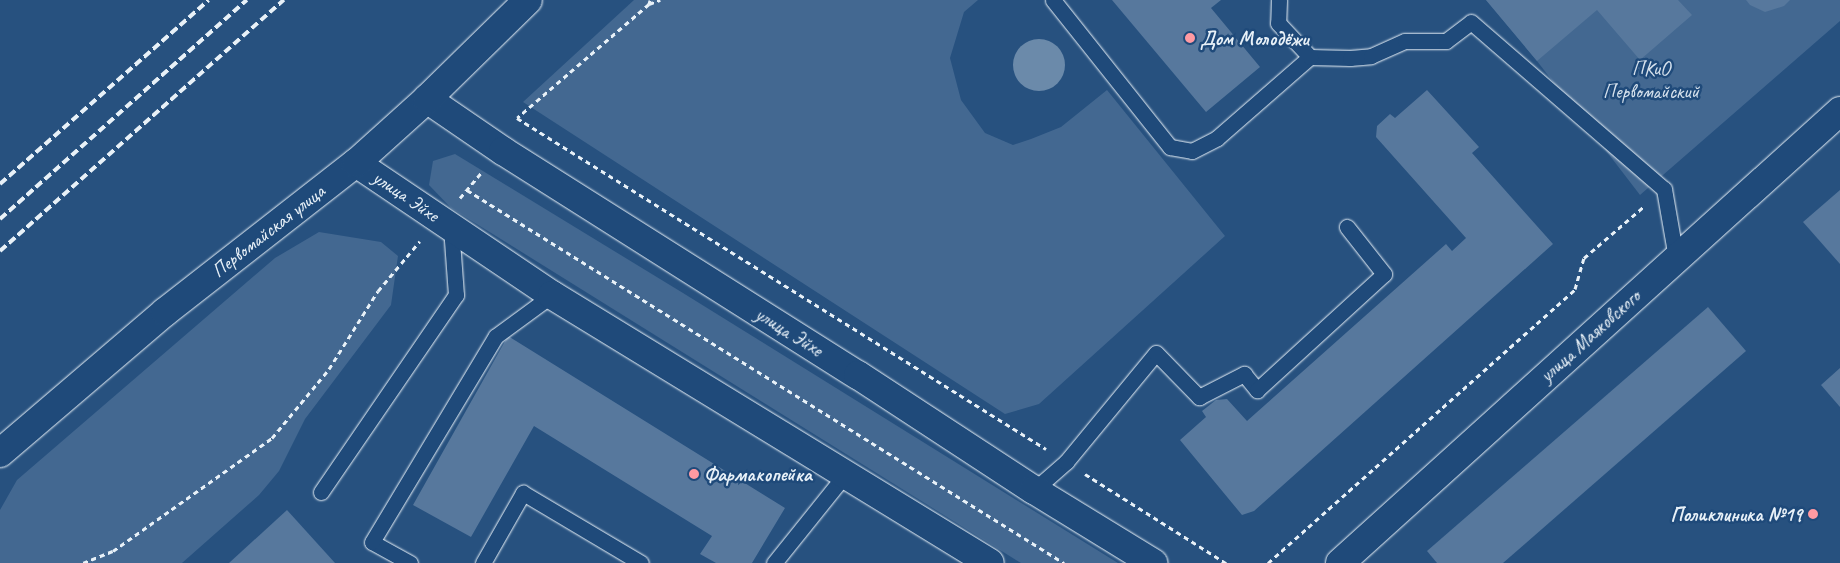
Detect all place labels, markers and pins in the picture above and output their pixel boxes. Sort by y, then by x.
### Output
place label: Дом Молодёжи [1200,26,1306,50]
marker: Дом Молодёжи [1184,32,1196,44]
place label: Фармакопейка [704,462,812,486]
marker: Фармакопейка [688,468,700,480]
place label: Поликлиника №19 [1671,502,1802,526]
marker: Поликлиника №19 [1806,507,1820,521]

